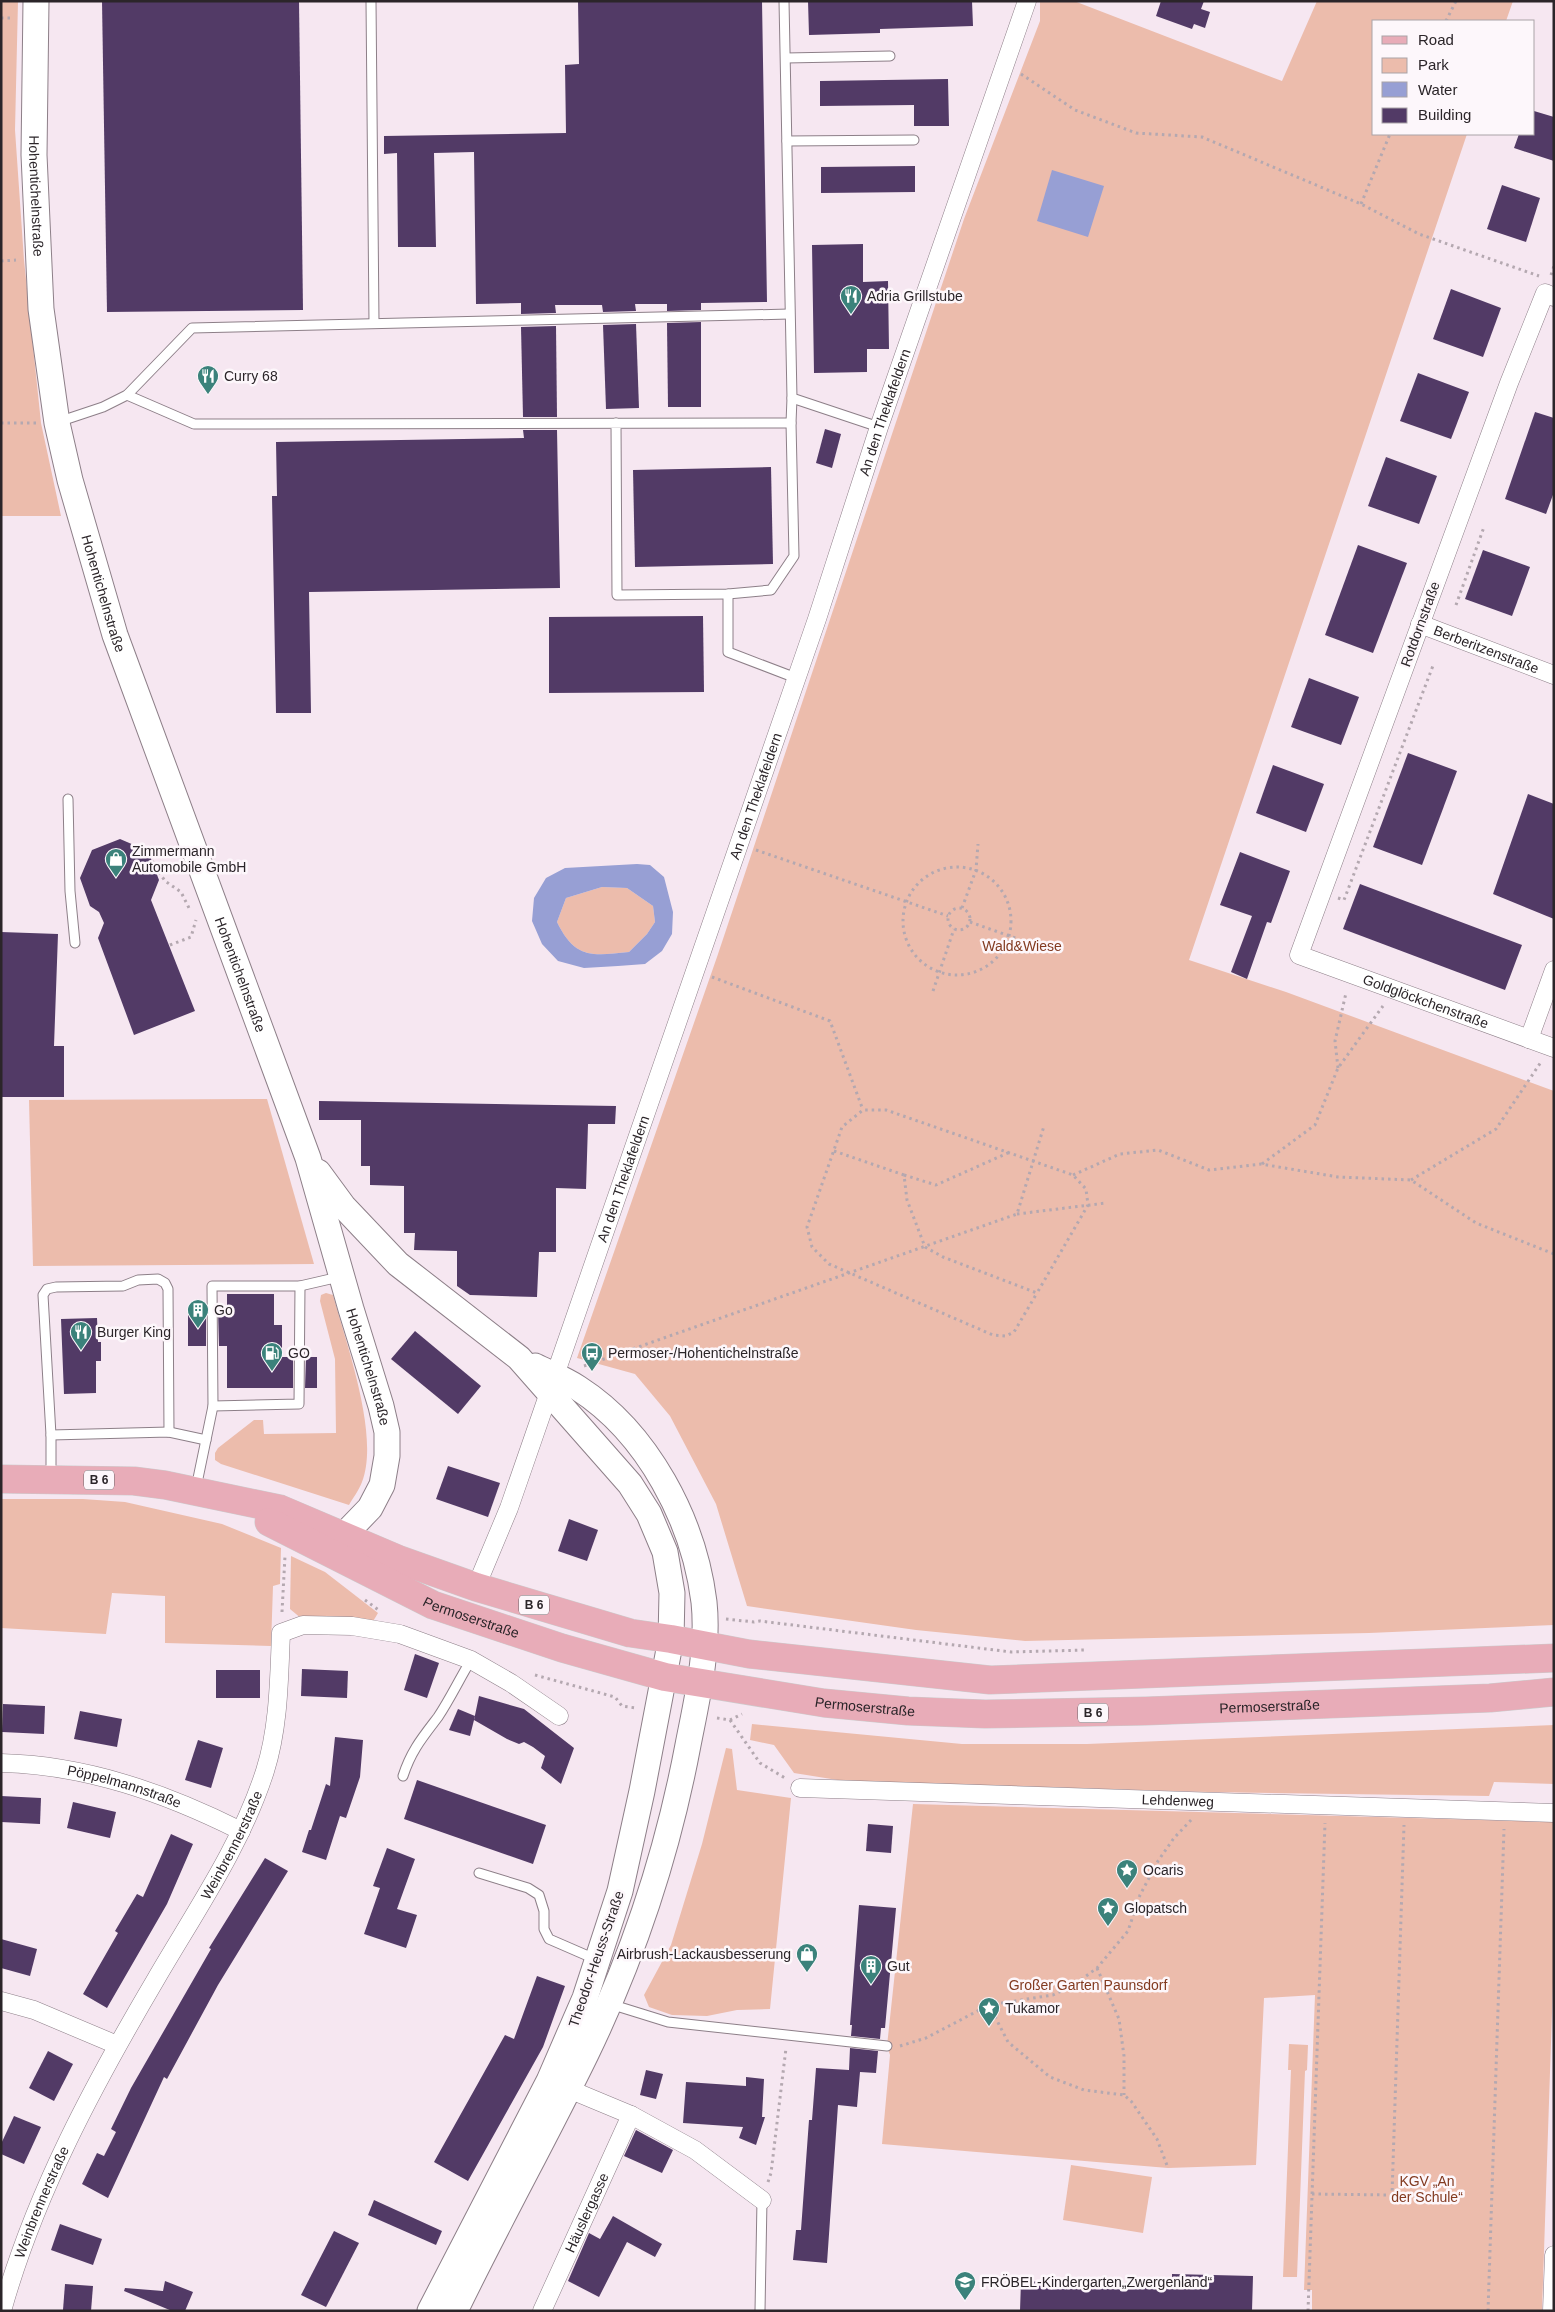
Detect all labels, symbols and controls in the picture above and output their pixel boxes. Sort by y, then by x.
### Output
legend [1372,20,1535,135]
text: Road [1418,31,1454,48]
text: Park [1418,56,1449,73]
text: Water [1418,81,1457,98]
text: Building [1418,106,1471,123]
street label: Hohentichelnstraße [26,135,47,257]
restaurant icon: Adria Grillstube [839,284,863,315]
place label: Adria Grillstube [867,288,963,304]
street label: An den Theklafeldern [856,347,914,478]
restaurant icon: Curry 68 [196,364,220,395]
place label: Curry 68 [224,368,278,384]
street label: Hohentichelnstraße [78,533,129,654]
street label: Rotdornstraße [1397,579,1443,669]
street label: Berberitzenstraße [1431,622,1541,677]
street label: An den Theklafeldern [726,731,785,862]
place label: Zimmermann Automobile GmbH [132,843,246,875]
shop icon: Zimmermann Automobile GmbH [104,847,128,878]
street label: Hohentichelnstraße [212,915,269,1034]
park label: Wald&Wiese [982,938,1062,954]
street label: Goldglöckchenstraße [1361,971,1491,1031]
street label: An den Theklafeldern [594,1113,652,1244]
building icon: Go [186,1298,210,1329]
place label: Go [214,1302,233,1318]
street label: Hohentichelnstraße [343,1306,393,1427]
restaurant icon: Burger King [69,1320,93,1351]
place label: Burger King [97,1324,171,1340]
fuel station icon: GO [260,1341,284,1372]
bus stop icon: Permoser-/Hohentichelnstraße [580,1341,604,1372]
place label: GO [288,1345,310,1361]
place label: Permoser-/Hohentichelnstraße [608,1345,799,1361]
road number: B 6 [84,1470,114,1490]
street label: Permoserstraße [420,1593,522,1641]
road number: B 6 [519,1596,549,1614]
street label: Permoserstraße [814,1694,915,1719]
street label: Permoserstraße [1219,1696,1320,1716]
road number: B 6 [1078,1704,1108,1722]
street label: Pöppelmannstraße [66,1762,184,1811]
street label: Weinbrennerstraße [197,1788,265,1902]
street label: Lehdenweg [1141,1791,1214,1810]
place icon: Ocaris [1115,1858,1139,1889]
place label: Ocaris [1143,1862,1183,1878]
street label: Theodor-Heuss-Straße [565,1889,627,2029]
place icon: Glopatsch [1096,1896,1120,1927]
place label: Glopatsch [1124,1900,1187,1916]
shop icon: Airbrush-Lackausbesserung [795,1942,819,1973]
place label: Airbrush-Lackausbesserung [617,1946,791,1962]
building icon: Gut [859,1954,883,1985]
place label: Gut [887,1958,910,1974]
park label: Großer Garten Paunsdorf [1009,1977,1167,1993]
place icon: Tukamor [977,1996,1001,2027]
place label: Tukamor [1005,2000,1060,2016]
street label: Weinbrennerstraße [11,2143,72,2260]
street label: Häuslergasse [562,2170,612,2255]
park label: KGV „An der Schule“ [1391,2173,1463,2205]
school or university icon: FRÖBEL-Kindergarten„Zwergenland“ [953,2270,977,2301]
place label: FRÖBEL-Kindergarten„Zwergenland“ [981,2273,1212,2290]

